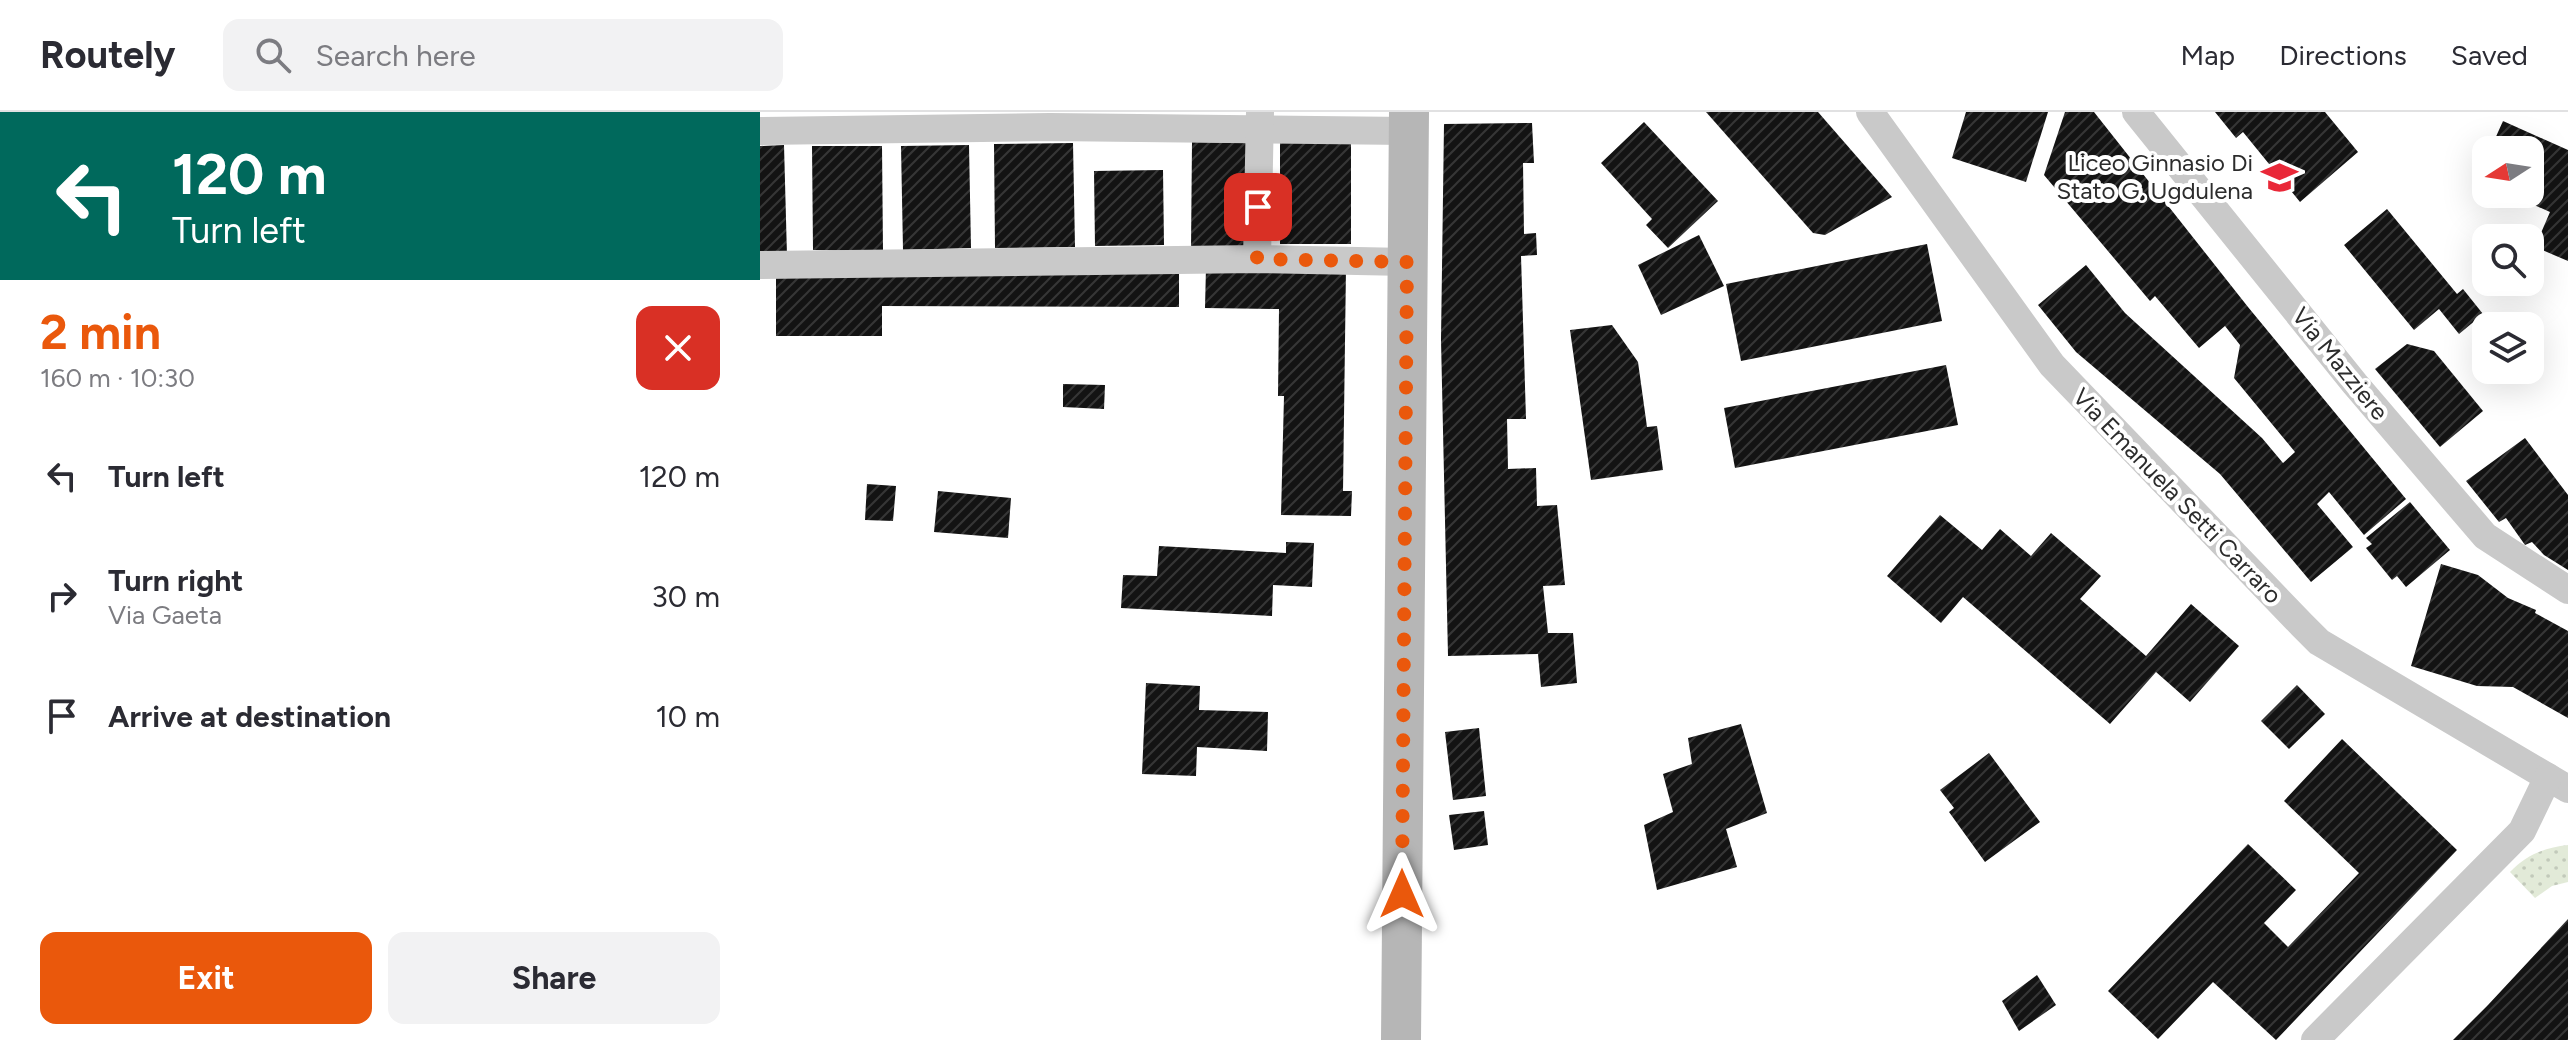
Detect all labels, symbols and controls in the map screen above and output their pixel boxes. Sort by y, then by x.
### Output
search box [223,19,783,91]
text: Routely [40,32,175,78]
icon: search [251,33,295,77]
text: Search here [315,37,476,74]
text: Map [2181,38,2235,72]
text: Directions [2279,38,2407,72]
text: Saved [2451,38,2528,72]
north arrow [2472,136,2544,208]
map controls [2472,136,2544,384]
text: 120 m [172,141,327,208]
icon: left [40,144,144,248]
place label: Liceo Ginnasio Di Stato G. Ugdulena [2056,148,2253,205]
school or university icon: Liceo Ginnasio Di Stato G. Ugdulena [2260,158,2298,196]
pin [1224,173,1292,241]
icon: arrive [1236,185,1280,229]
text: Turn left [172,209,306,252]
button: search [2472,224,2544,296]
street label: Via Mazziere [2286,302,2395,426]
text: 2 min [40,303,161,361]
button: close [636,306,720,390]
button: layers [2472,312,2544,384]
text: 160 m · 10:30 [40,362,195,394]
street label: Via Emanuela Setti Carraro [2067,382,2288,609]
icon: left [40,454,84,498]
text: Turn left [108,458,225,495]
text: 120 m [639,458,720,495]
text: Turn right [108,562,243,599]
icon: right [40,574,84,618]
text: 30 m [652,578,720,615]
text: Via Gaeta [108,599,222,631]
icon: arrive [40,694,84,738]
text: Arrive at destination [108,698,391,735]
text: 10 m [655,698,720,735]
position arrow [1360,852,1444,936]
button: Exit [40,932,372,1024]
button: Share [388,932,720,1024]

